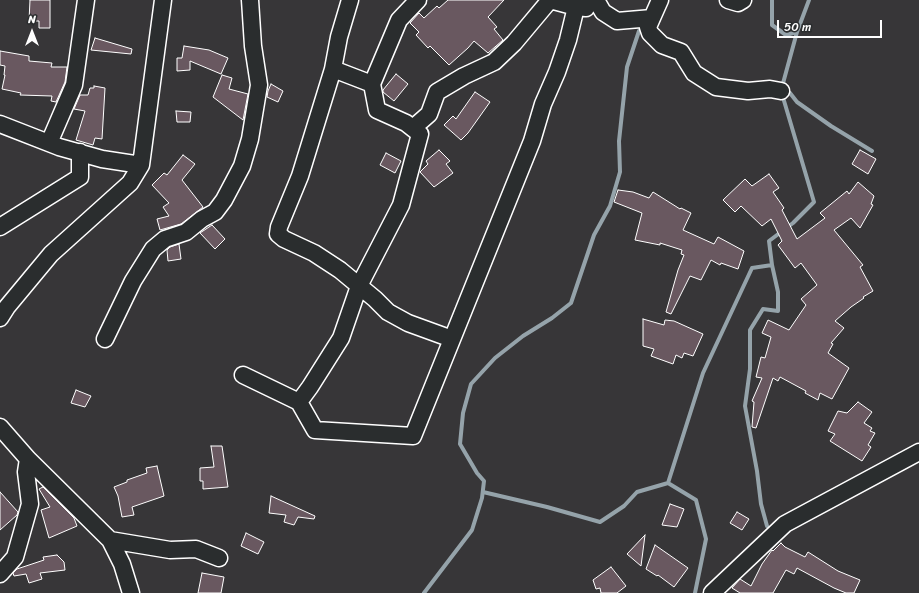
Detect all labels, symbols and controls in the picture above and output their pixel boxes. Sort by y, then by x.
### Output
text: N [28,10,36,29]
north arrow [12,12,52,52]
scale bar [779,12,884,38]
text: 50 m [784,16,811,38]

